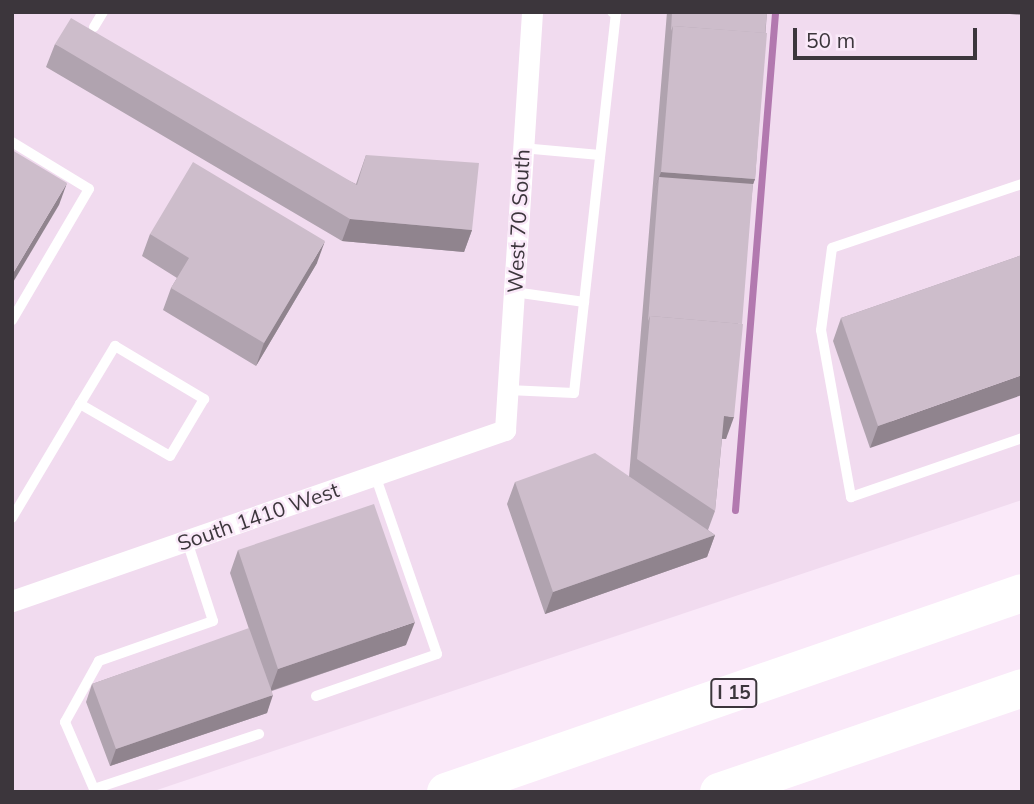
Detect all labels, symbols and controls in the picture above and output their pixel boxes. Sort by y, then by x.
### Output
scale bar [796,14,980,58]
text: 50 m [806,27,855,53]
street label: West 70 South [502,148,534,294]
street label: South 1410 West [174,477,342,555]
road number: I 15 [710,678,758,708]

